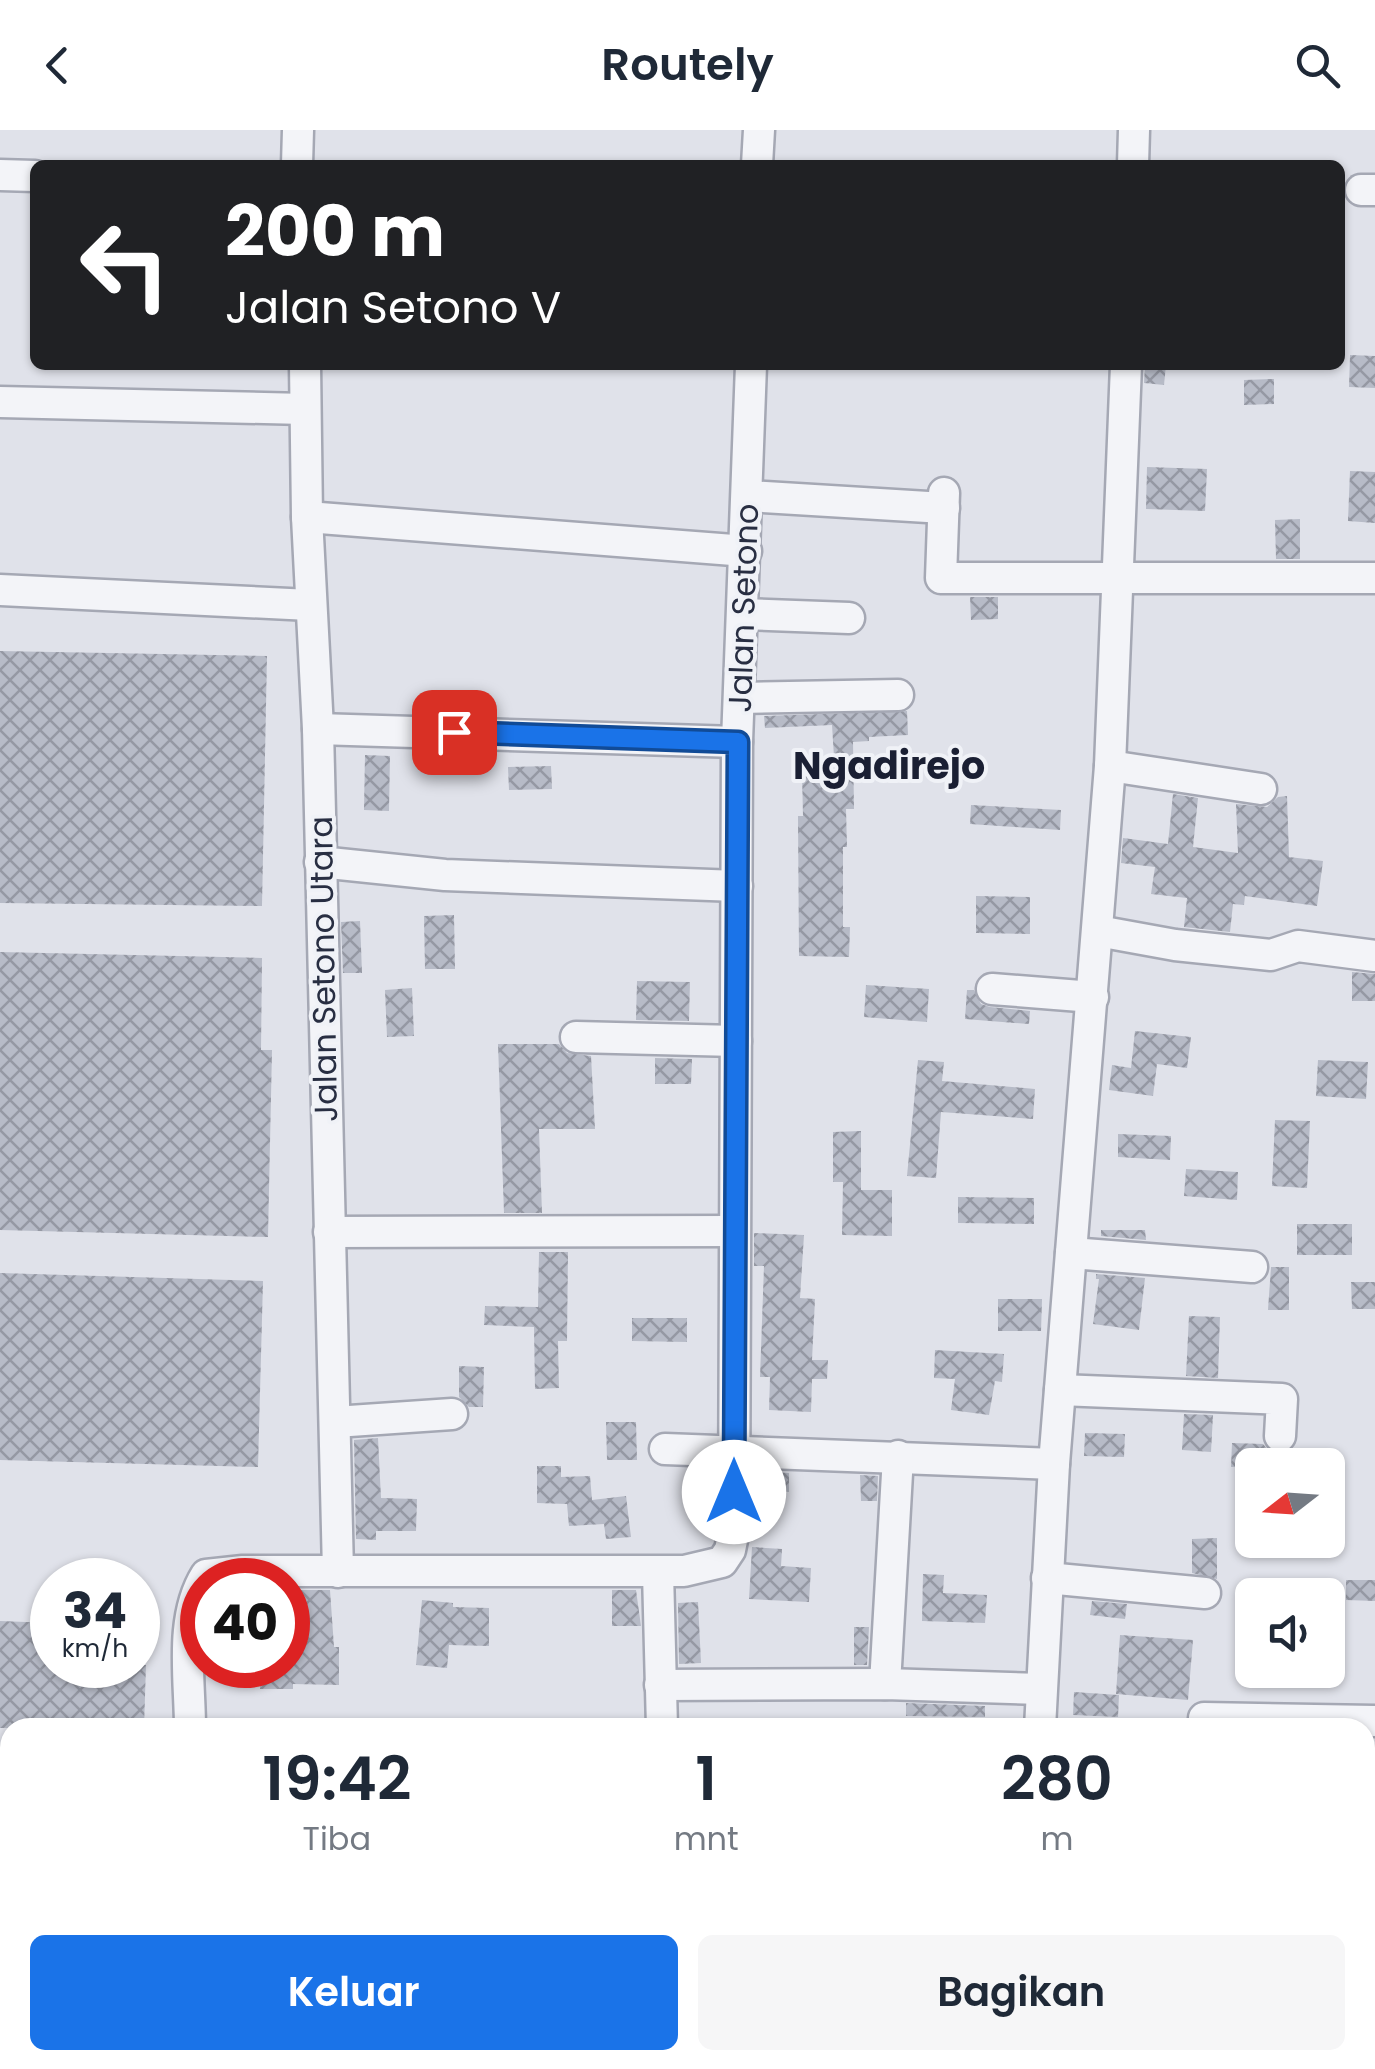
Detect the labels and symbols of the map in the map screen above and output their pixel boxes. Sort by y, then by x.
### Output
street label: Jalan Setono [717,503,769,713]
pin [412,690,497,775]
district label: Ngadirejo [793,739,985,792]
street label: Jalan Setono Utara [298,816,348,1122]
position arrow [682,1440,786,1544]
north arrow [1235,1448,1345,1558]
speed limit sign: 40 [180,1558,310,1688]

